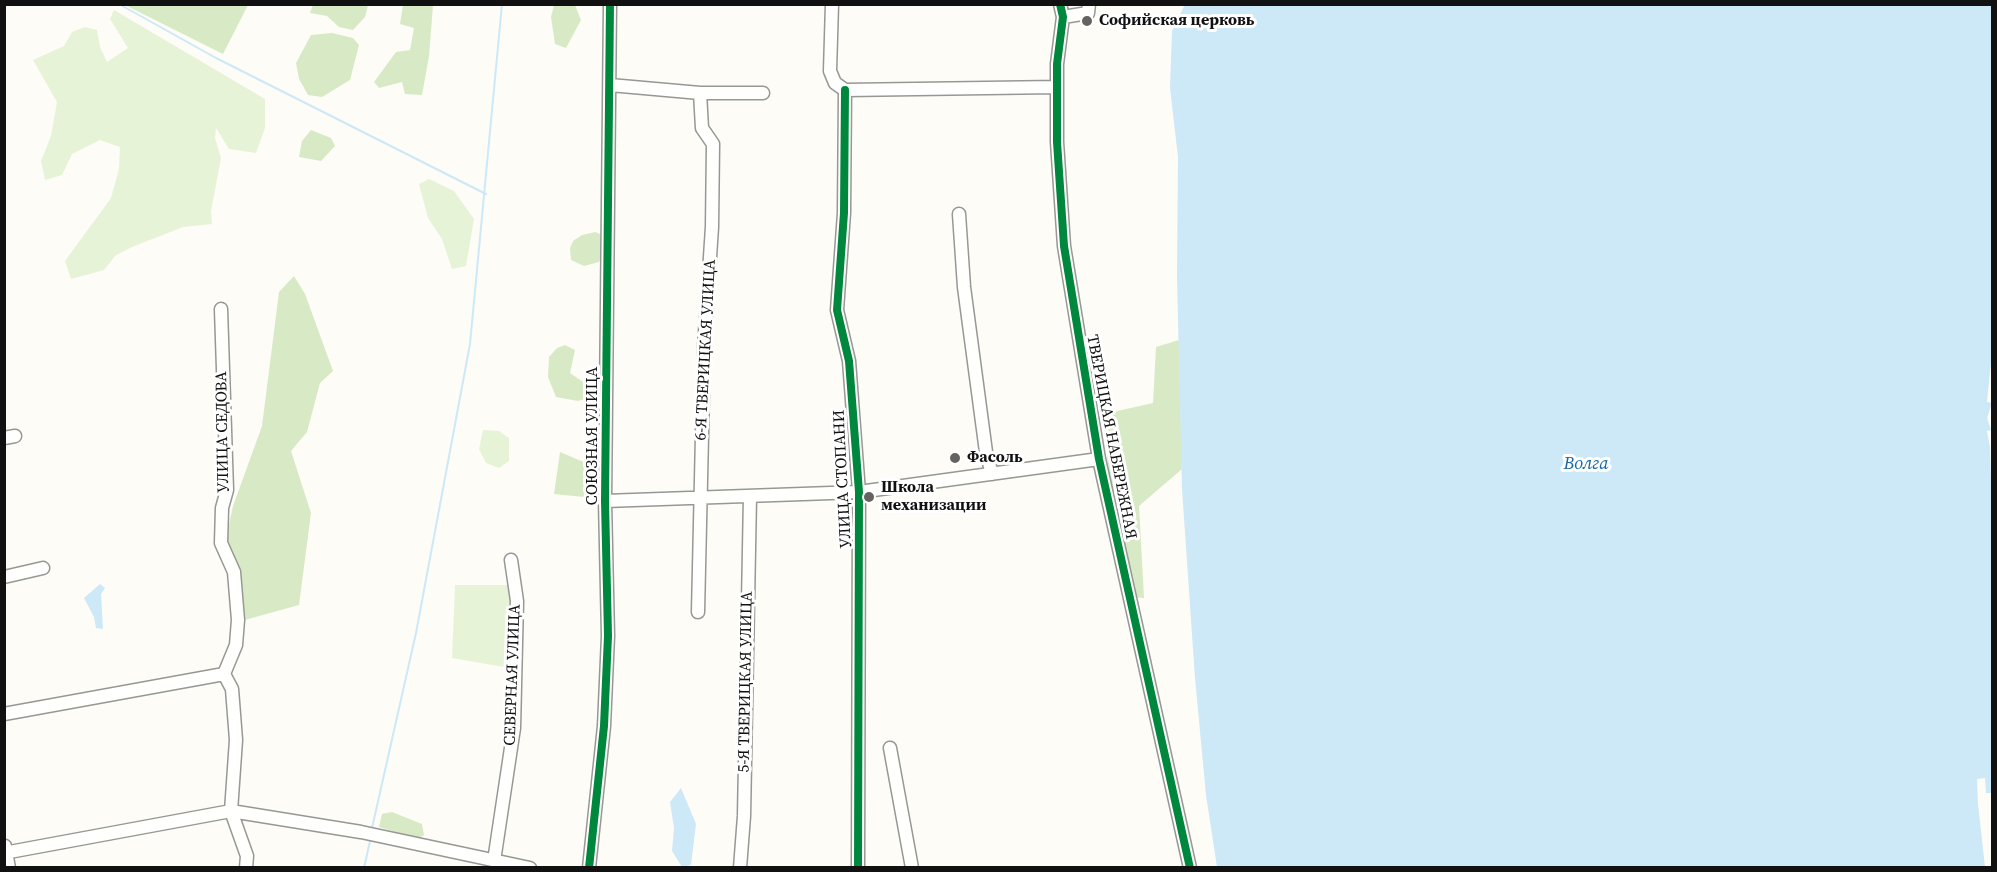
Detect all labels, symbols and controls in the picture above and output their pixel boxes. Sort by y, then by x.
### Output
place label: Софийская церковь [1099,11,1254,31]
marker: Софийская церковь [1080,14,1094,28]
street label: 6-Я ТВЕРИЦКАЯ УЛИЦА [692,259,720,441]
street label: ТВЕРИЦКАЯ НАБЕРЕЖНАЯ [1082,333,1140,541]
street label: СОЮЗНАЯ УЛИЦА [583,367,603,505]
street label: УЛИЦА СЕДОВА [212,371,234,493]
street label: УЛИЦА СТОПАНИ [830,409,856,549]
place label: Фасоль [967,448,1023,468]
marker: Фасоль [948,451,962,465]
water label: Волга [1563,453,1609,475]
place label: Школа механизации [881,478,987,516]
marker: Школа механизации [862,490,876,504]
street label: 5-Я ТВЕРИЦКАЯ УЛИЦА [735,591,757,773]
street label: СЕВЕРНАЯ УЛИЦА [501,604,525,746]

